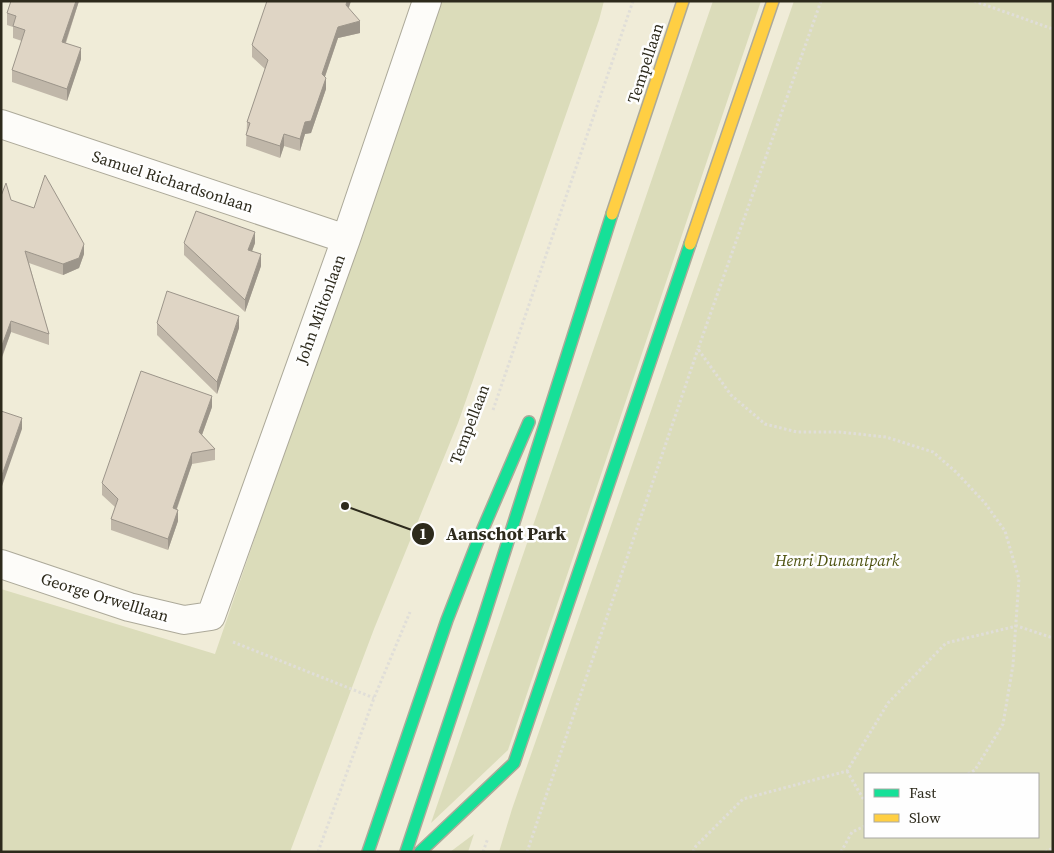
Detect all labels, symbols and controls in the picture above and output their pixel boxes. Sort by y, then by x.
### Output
street label: Tempellaan [622,20,668,106]
street label: Samuel Richardsonlaan [90,145,257,218]
street label: John Miltonlaan [290,251,350,368]
street label: Tempellaan [444,381,494,467]
callout: Aanschot Park [411,517,576,550]
text: Aanschot Park [446,521,566,546]
text: 1 [419,523,427,544]
park label: Henri Dunantpark [774,549,900,571]
street label: George Orwelllaan [38,567,172,627]
legend [864,773,1039,838]
text: Fast [909,782,936,803]
text: Slow [909,807,941,828]

